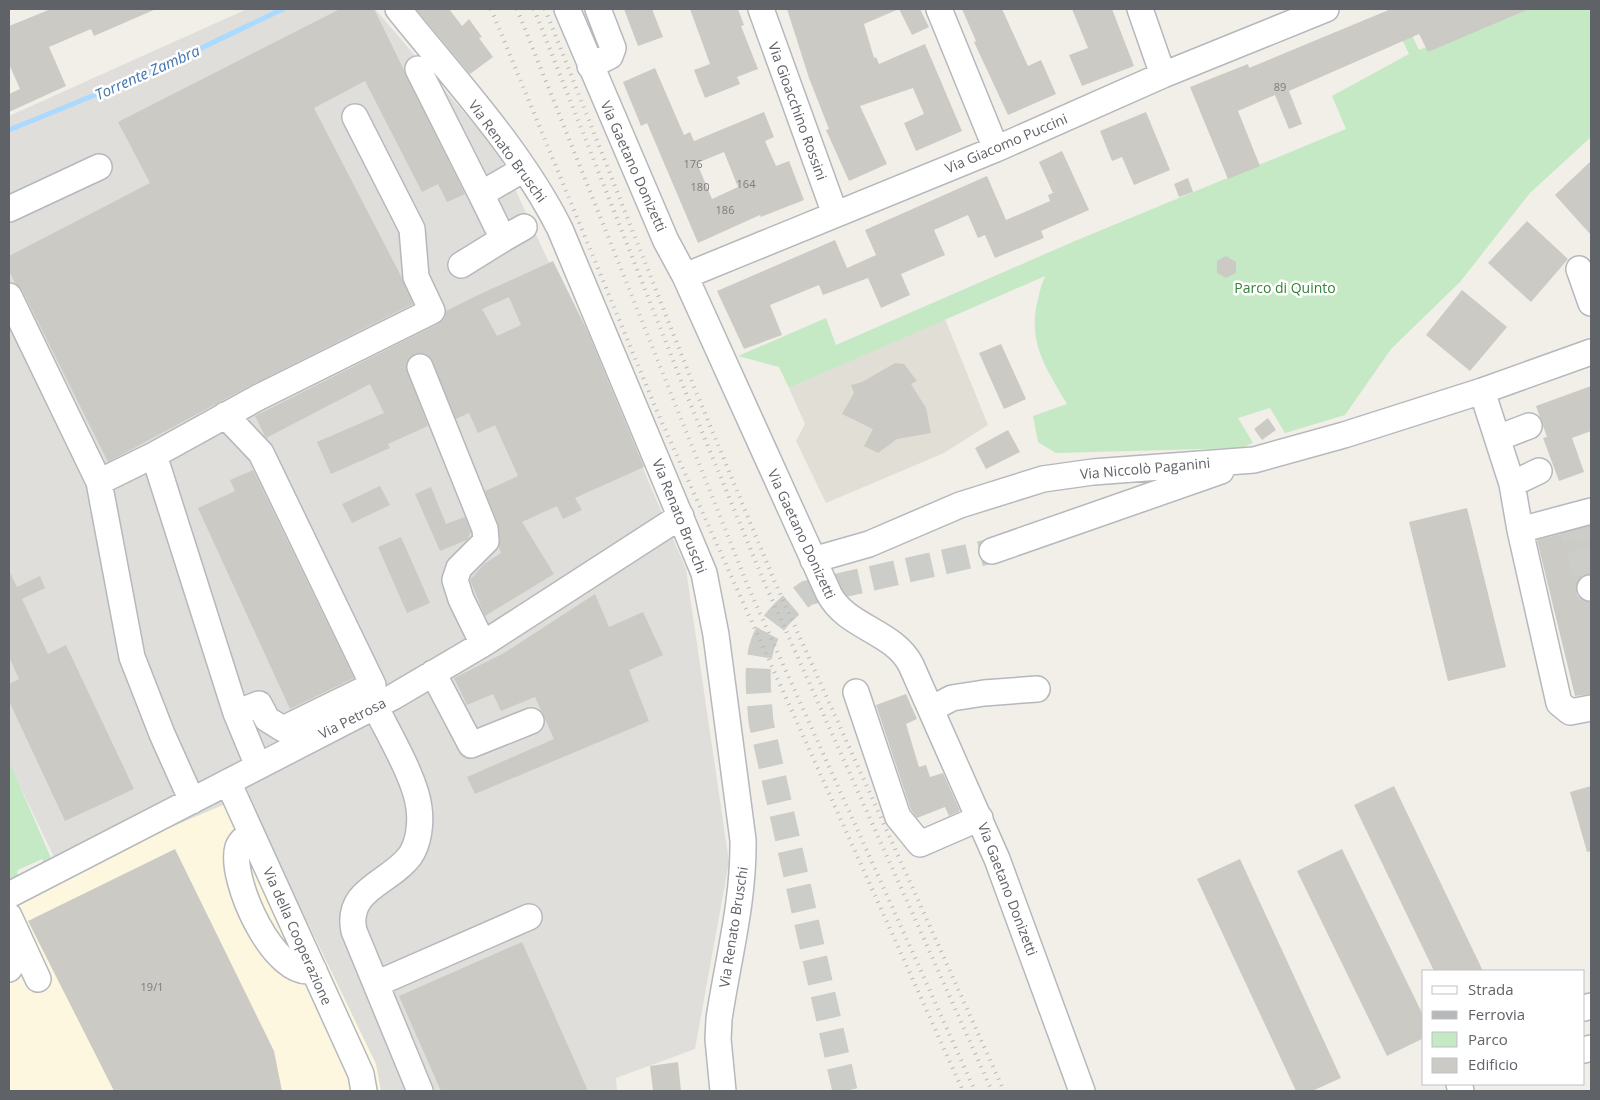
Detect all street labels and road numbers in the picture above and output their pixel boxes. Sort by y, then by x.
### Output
street label: Via Gioacchino Rossini [764,39,832,183]
street label: Via Renato Bruschi [464,96,552,206]
street label: Via Gaetano Donizetti [597,98,671,234]
street label: Via Giacomo Puccini [942,109,1070,177]
street label: Via Niccolò Paganini [1079,453,1211,483]
street label: Via Renato Bruschi [648,456,712,576]
street label: Via Gaetano Donizetti [764,466,840,602]
street label: Via Petrosa [315,693,389,743]
street label: Via Gaetano Donizetti [974,820,1042,958]
street label: Via della Cooperazione [259,864,337,1008]
street label: Via Renato Bruschi [714,865,752,989]

